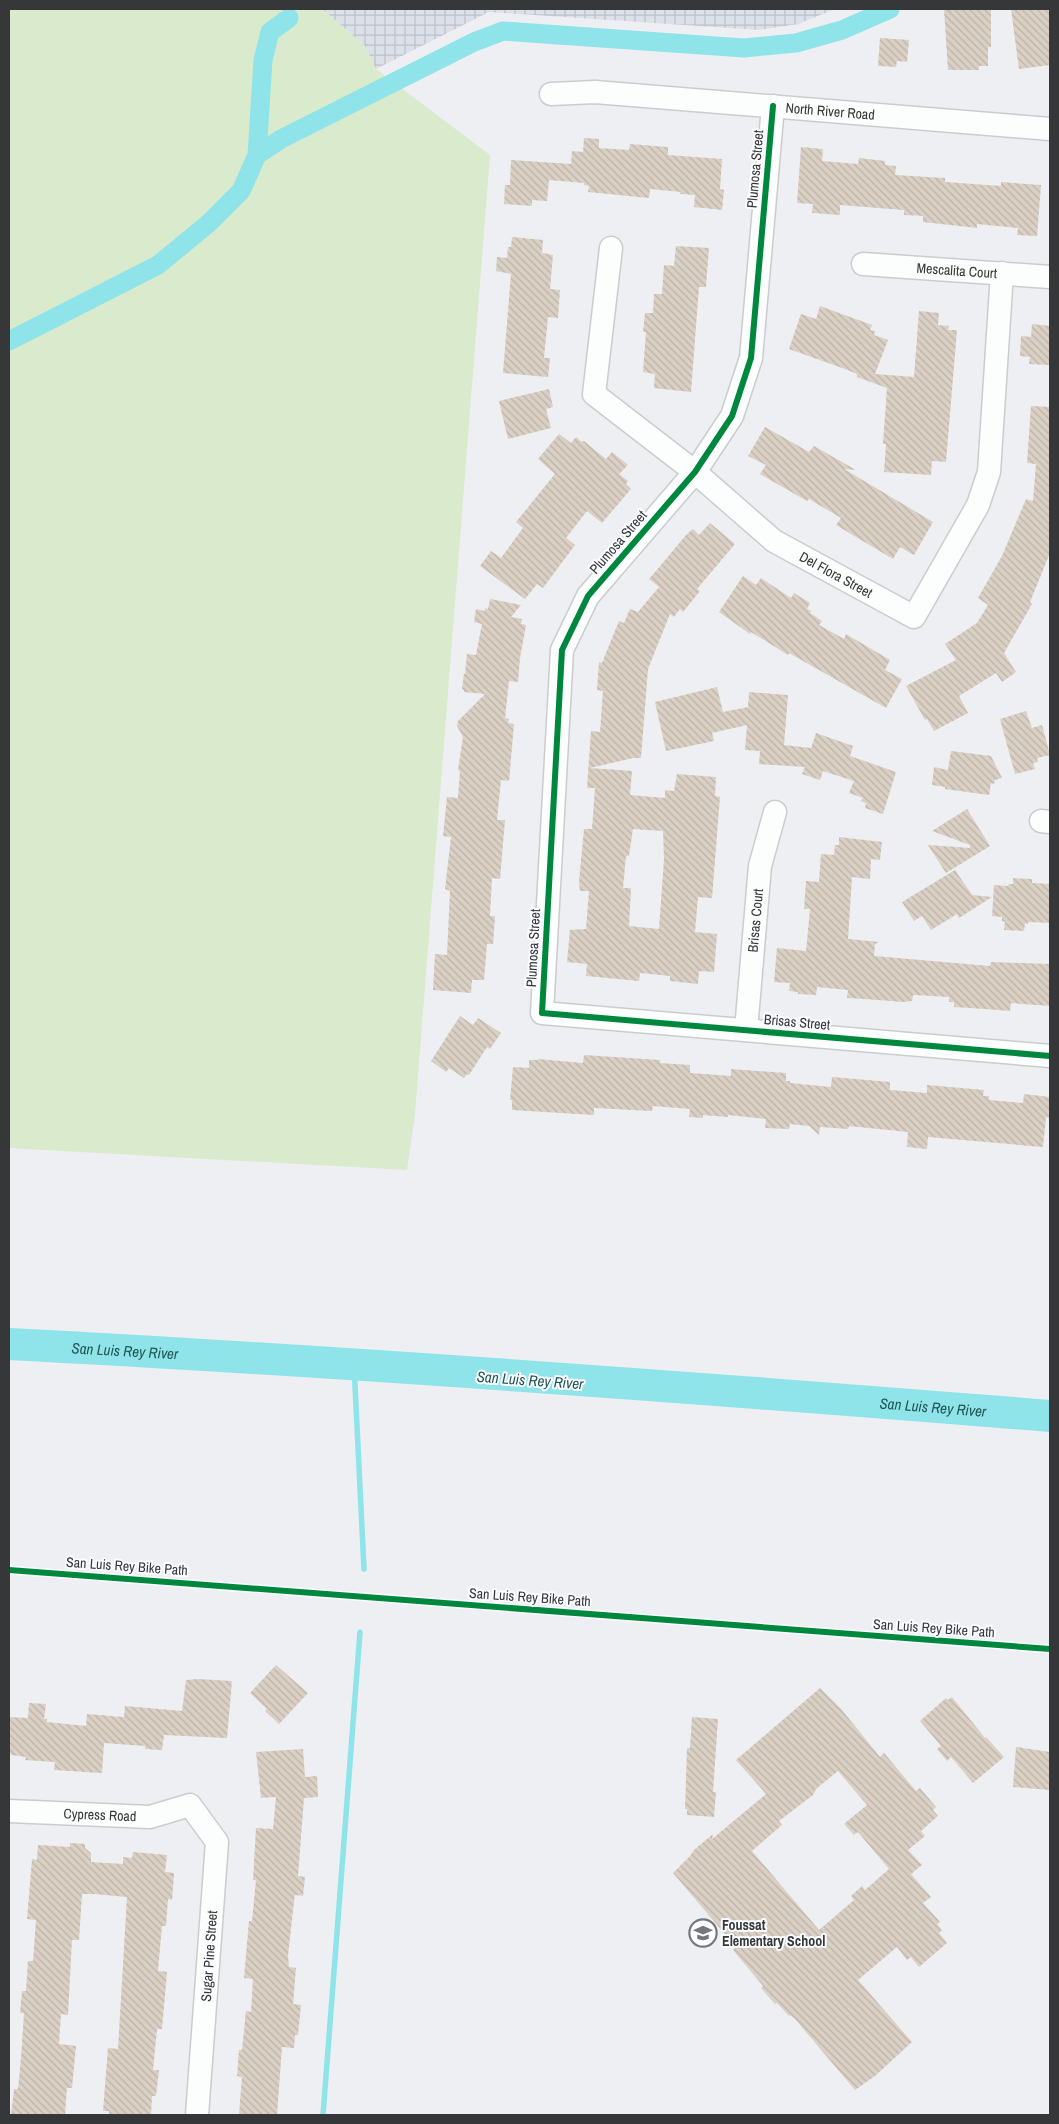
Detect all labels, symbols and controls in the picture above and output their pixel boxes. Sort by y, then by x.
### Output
street label: North River Road [785,99,875,124]
street label: Plumosa Street [743,129,767,209]
street label: Mescalita Court [916,259,998,282]
street label: Plumosa Street [585,506,651,578]
street label: Del Flora Street [796,548,876,602]
street label: Brisas Court [744,888,767,953]
street label: Plumosa Street [522,908,544,988]
street label: Brisas Street [763,1010,831,1034]
water label: San Luis Rey River [71,1337,180,1364]
water label: San Luis Rey River [476,1366,585,1394]
water label: San Luis Rey River [879,1392,988,1421]
street label: San Luis Rey Bike Path [66,1553,188,1579]
street label: San Luis Rey Bike Path [469,1584,591,1610]
street label: San Luis Rey Bike Path [873,1615,995,1641]
street label: Cypress Road [63,1804,137,1825]
street label: Sugar Pine Street [197,1910,221,2002]
place label: Foussat Elementary School [722,1916,825,1950]
school or university icon: Foussat Elementary School [688,1918,718,1948]

